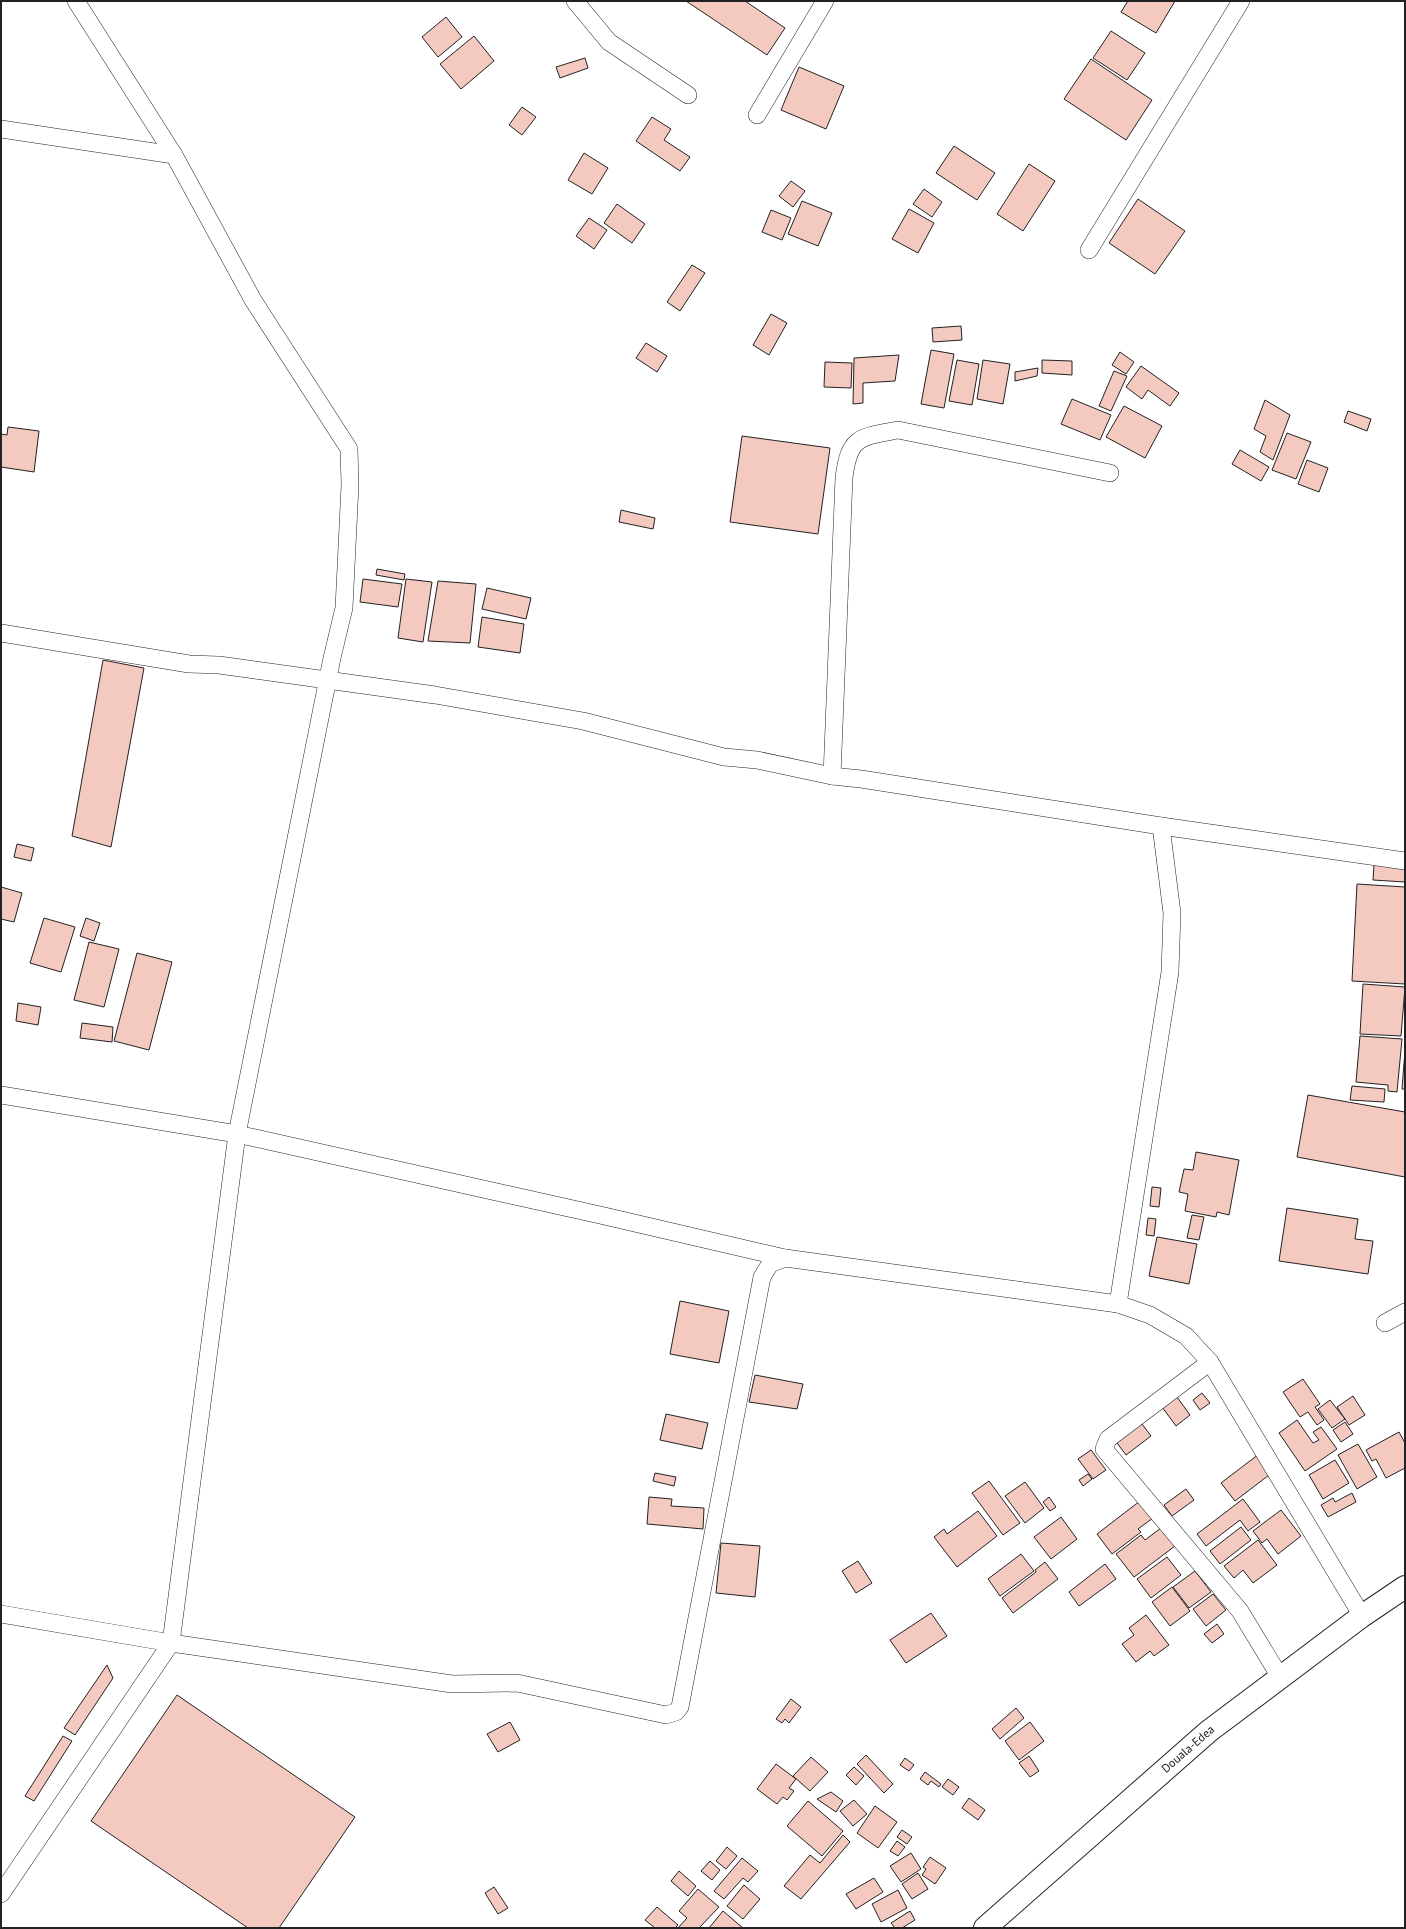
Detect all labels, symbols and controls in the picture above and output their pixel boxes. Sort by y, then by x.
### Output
street label: Douala-Edea [1158,1721,1217,1776]

